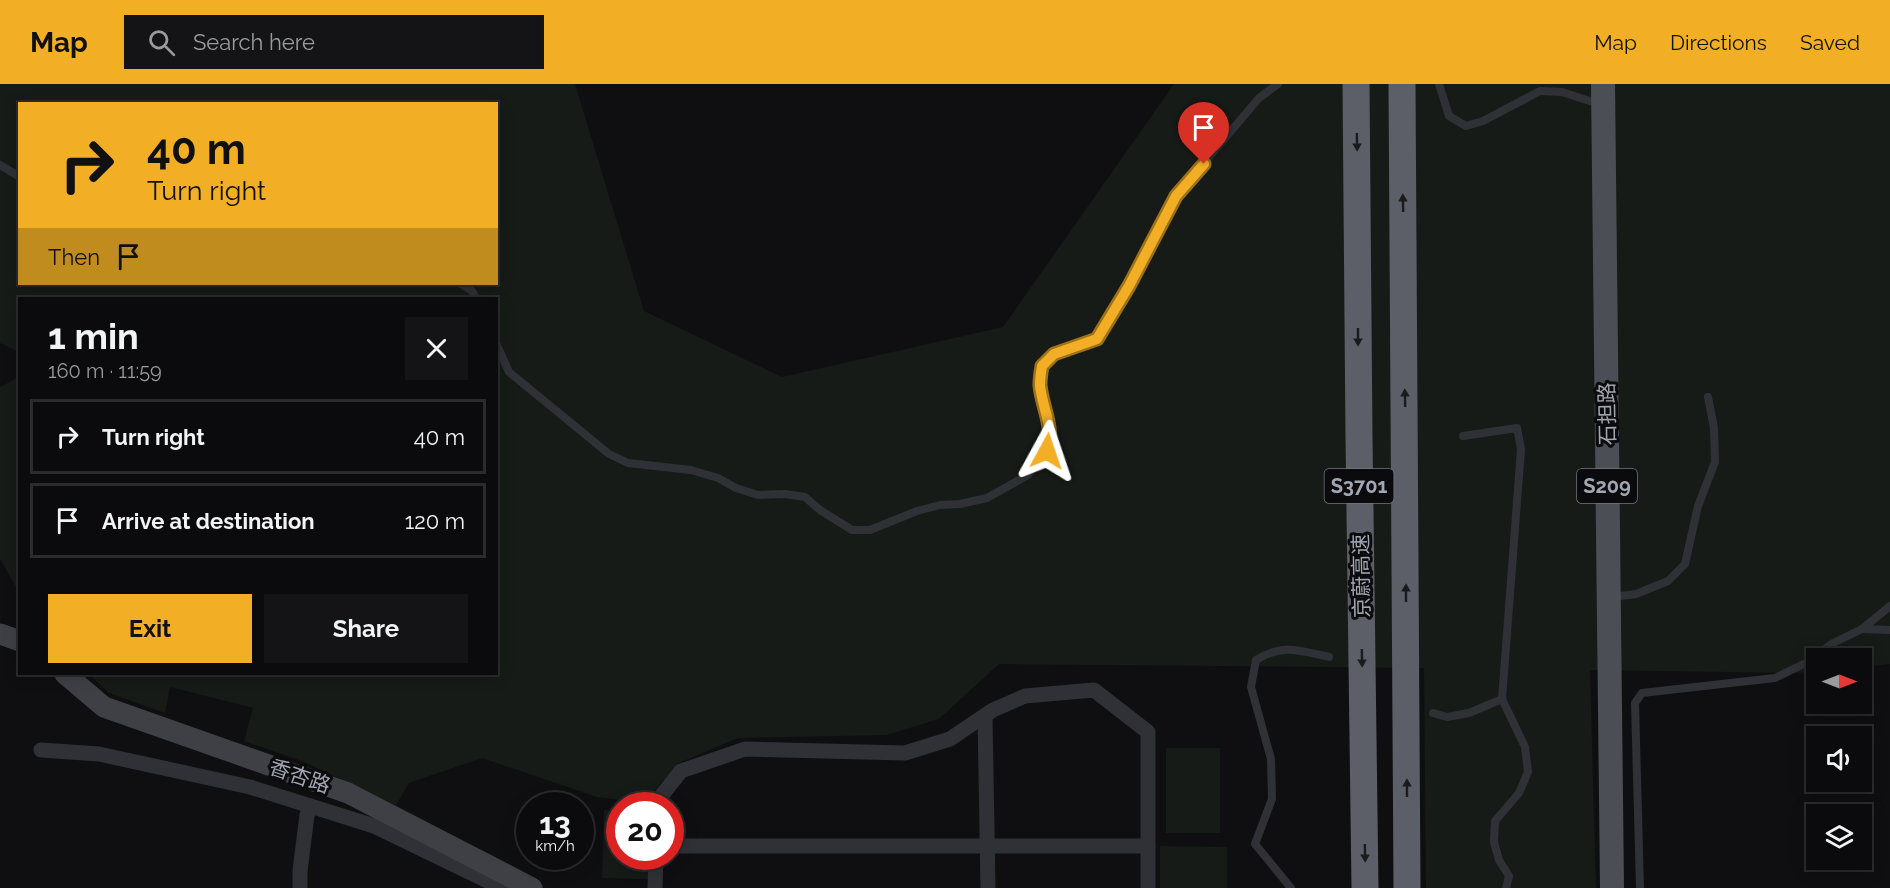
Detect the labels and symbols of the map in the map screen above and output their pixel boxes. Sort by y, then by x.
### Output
pin [1178,102,1229,164]
one-way arrow [1352,133,1361,152]
one-way arrow [1398,193,1408,212]
one-way arrow [1353,328,1363,347]
street label: 石担路 [1594,382,1620,446]
one-way arrow [1400,388,1410,407]
position arrow [1015,419,1079,483]
road number: S3701 [1324,469,1394,503]
road number: S209 [1577,469,1637,503]
street label: 京蔚高速 [1348,534,1374,618]
one-way arrow [1401,583,1411,602]
north arrow [1806,648,1872,714]
one-way arrow [1357,649,1367,668]
street label: 香杏路 [266,754,334,798]
one-way arrow [1402,778,1412,797]
speed limit sign: 20 [606,792,684,870]
one-way arrow [1360,844,1370,863]

